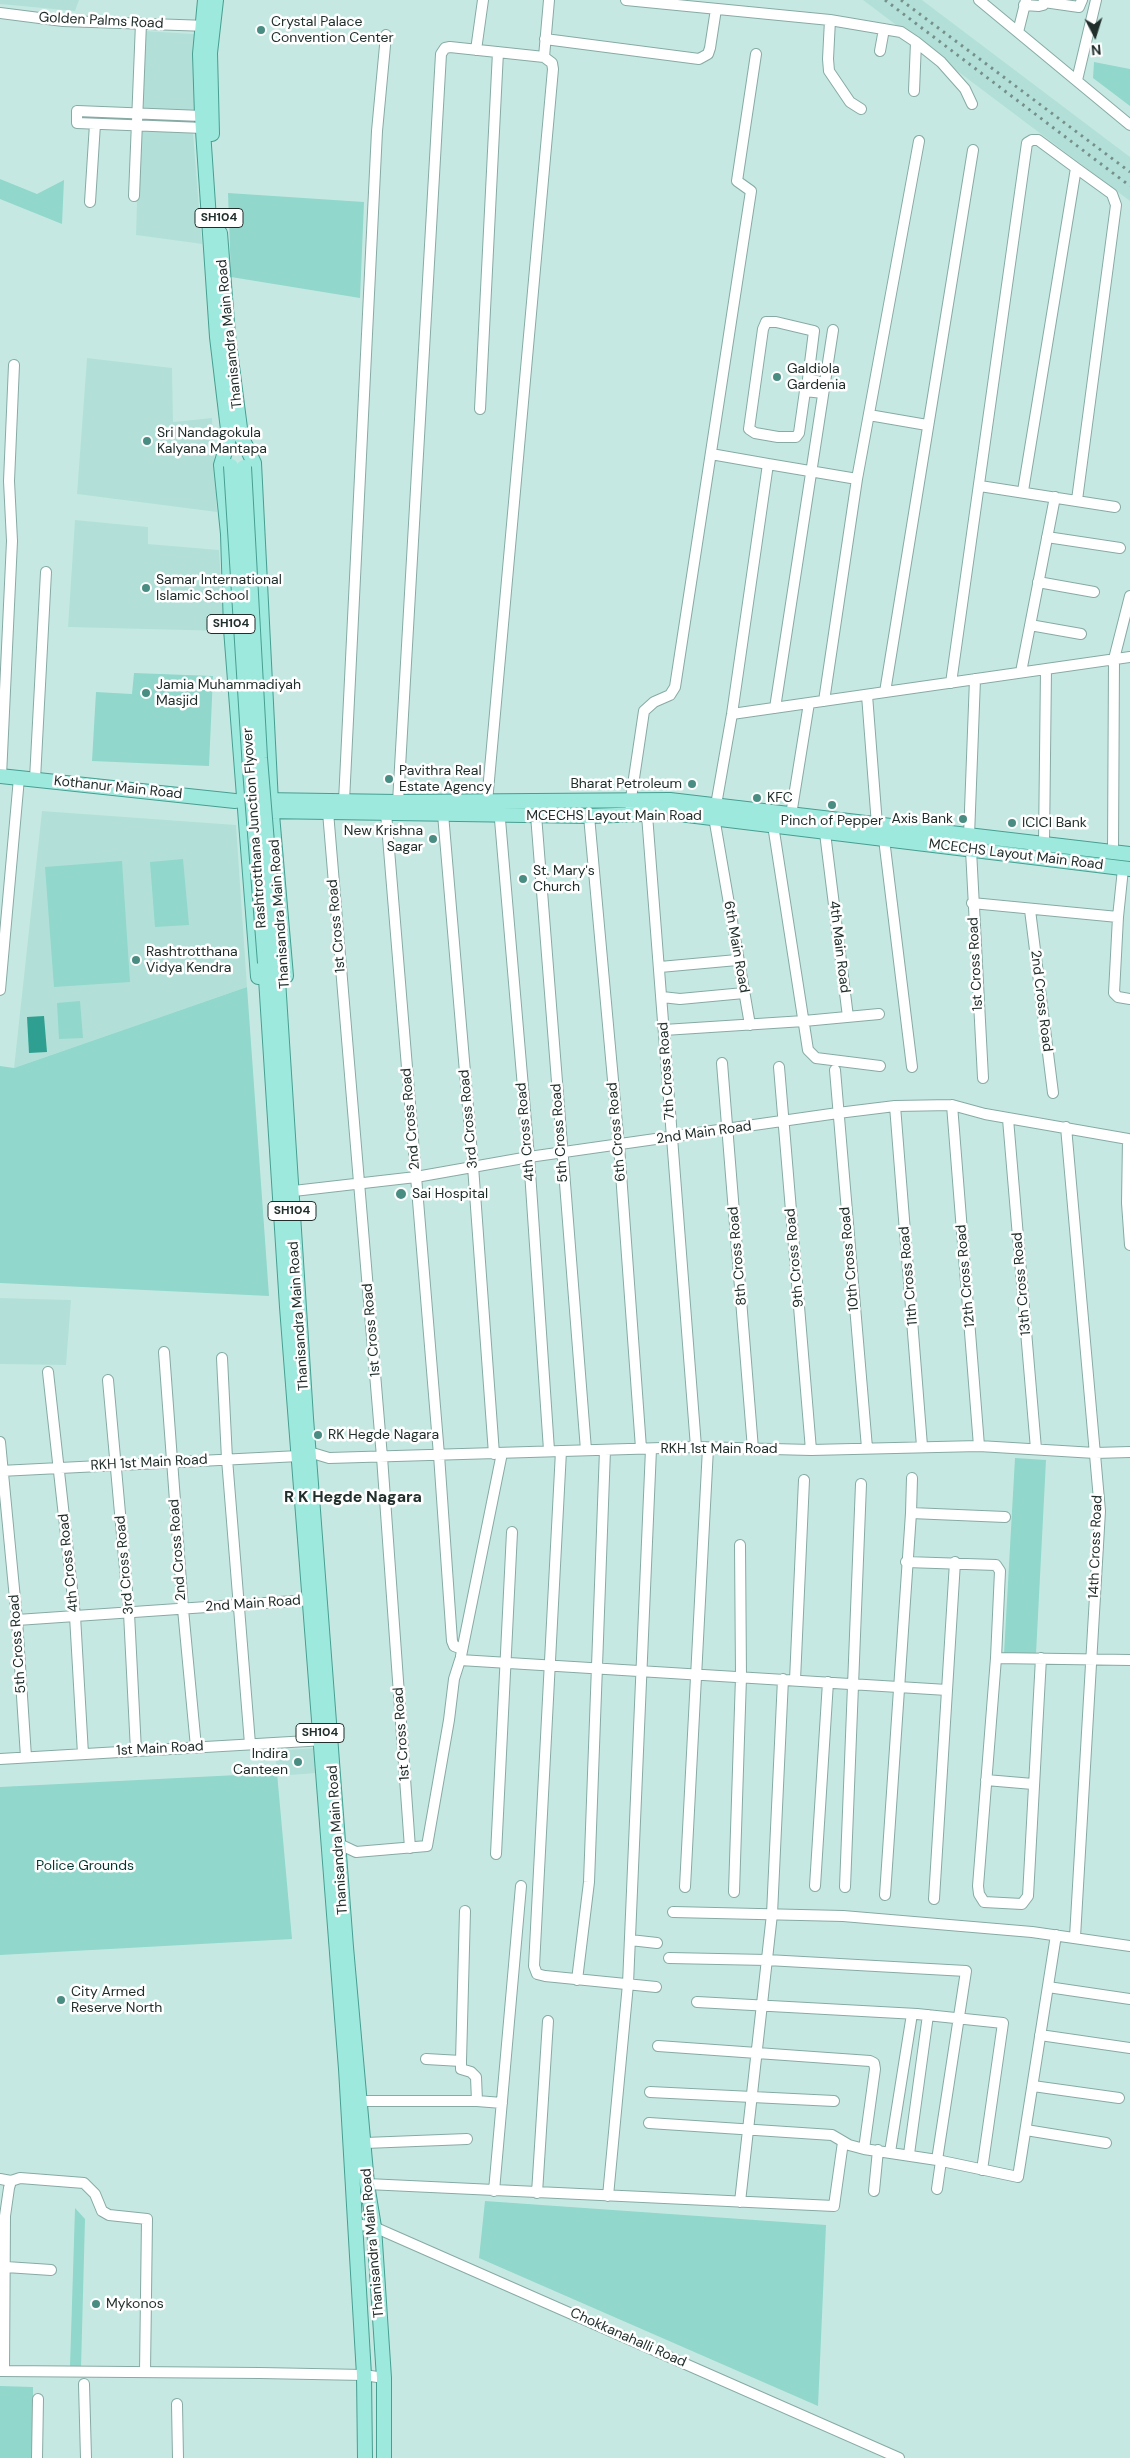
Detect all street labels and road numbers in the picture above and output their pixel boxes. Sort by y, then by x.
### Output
street label: Golden Palms Road [38,9,164,33]
road number: SH104 [195,208,243,228]
street label: Thanisandra Main Road [214,259,246,409]
road number: SH104 [207,614,255,634]
street label: Rashtrotthana Junction Flyover [240,727,270,929]
street label: Kothanur Main Road [53,773,183,803]
street label: MCECHS Layout Main Road [526,808,702,824]
street label: MCECHS Layout Main Road [928,836,1104,874]
street label: Thanisandra Main Road [266,839,294,989]
street label: 1st Cross Road [325,878,349,974]
street label: 6th Main Road [720,900,752,994]
street label: 4th Main Road [825,900,853,994]
street label: 1st Cross Road [965,917,987,1011]
street label: 2nd Cross Road [1026,949,1056,1053]
street label: 7th Cross Road [655,1021,679,1121]
street label: 2nd Cross Road [398,1067,424,1171]
street label: 3rd Cross Road [456,1069,482,1169]
street label: 4th Cross Road [513,1082,539,1182]
street label: 6th Cross Road [604,1082,630,1182]
street label: 5th Cross Road [548,1083,572,1183]
street label: 2nd Main Road [655,1118,753,1148]
road number: SH104 [268,1202,316,1220]
street label: 8th Cross Road [725,1206,751,1306]
street label: 10th Cross Road [837,1206,863,1312]
street label: 9th Cross Road [782,1208,808,1308]
street label: 12th Cross Road [953,1224,979,1328]
street label: 11th Cross Road [896,1226,922,1326]
street label: 13th Cross Road [1009,1232,1035,1336]
street label: Thanisandra Main Road [285,1241,313,1391]
street label: 1st Cross Road [360,1282,384,1378]
street label: RKH 1st Main Road [660,1441,778,1457]
street label: RKH 1st Main Road [90,1452,208,1474]
street label: 14th Cross Road [1086,1495,1106,1599]
street label: 2nd Cross Road [166,1498,190,1602]
street label: 4th Cross Road [55,1513,83,1613]
street label: 3rd Cross Road [112,1515,138,1615]
street label: 2nd Main Road [205,1592,301,1616]
street label: 5th Cross Road [6,1594,30,1694]
street label: 1st Cross Road [390,1687,414,1781]
road number: SH104 [296,1724,344,1742]
street label: 1st Main Road [116,1738,204,1760]
street label: Thanisandra Main Road [324,1765,352,1915]
street label: Thanisandra Main Road [358,2168,388,2318]
street label: Chokkanahalli Road [567,2305,689,2371]

